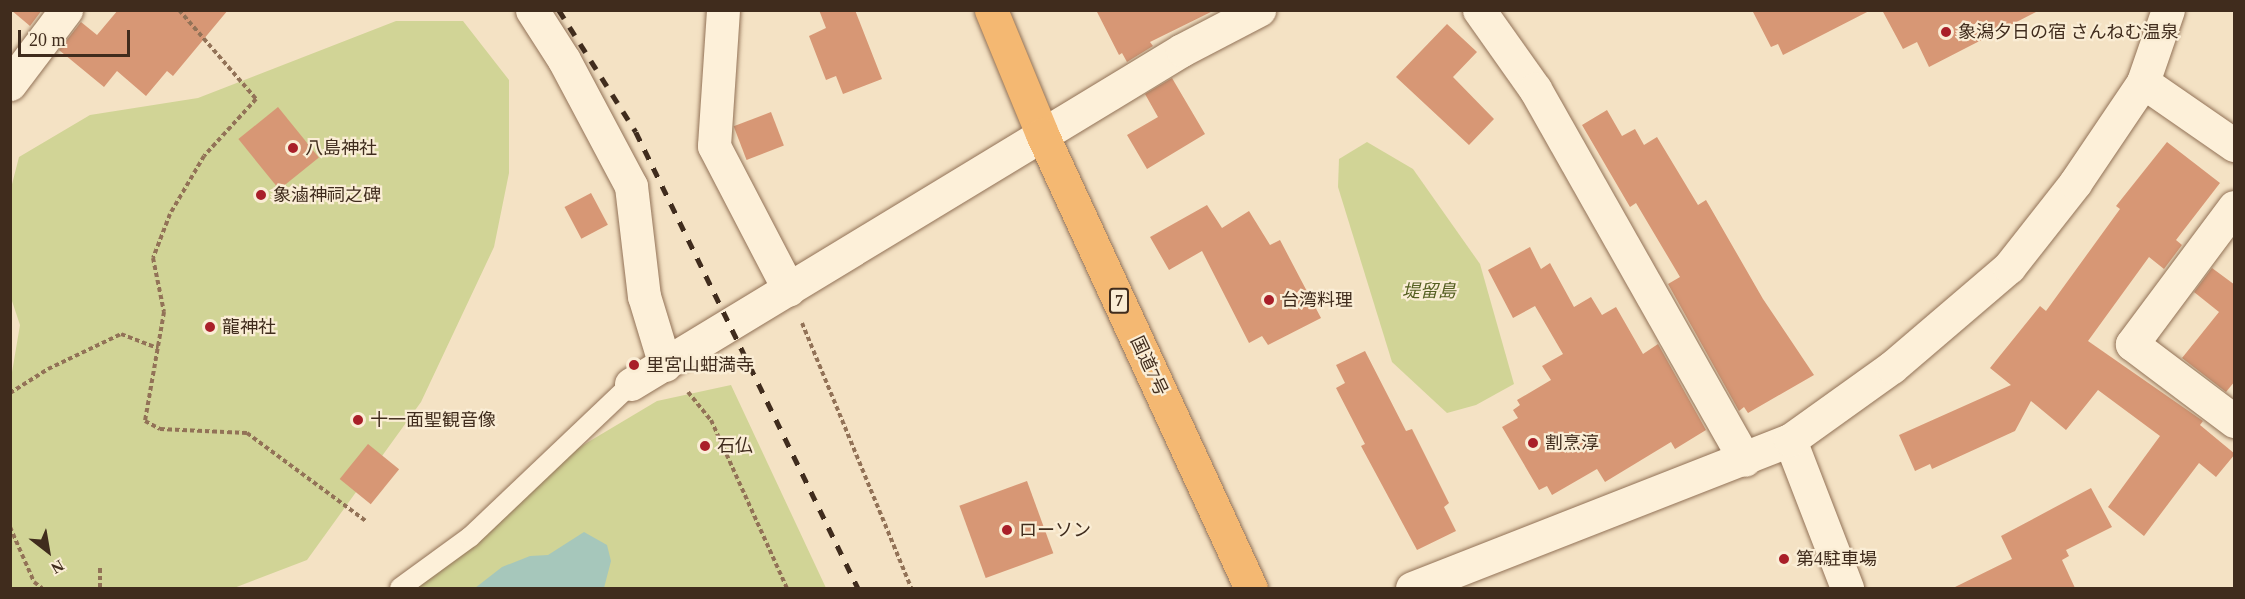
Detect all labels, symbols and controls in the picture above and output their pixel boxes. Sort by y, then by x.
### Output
scale bar [21,18,134,56]
place label: 象潟夕日の宿 さんねむ温泉 [1958,21,2178,43]
marker: 象潟夕日の宿 さんねむ温泉 [1939,25,1953,39]
text: 20 m [29,30,66,50]
place label: 八島神社 [305,137,377,159]
marker: 八島神社 [286,141,300,155]
place label: 象滷神祠之碑 [273,184,381,206]
marker: 象滷神祠之碑 [254,188,268,202]
park label: 堤留島 [1402,280,1456,302]
road number: 7 [1108,288,1130,314]
place label: 台湾料理 [1281,289,1353,311]
marker: 台湾料理 [1262,293,1276,307]
place label: 龍神社 [222,316,276,338]
marker: 龍神社 [203,320,217,334]
street label: 国道7号 [1126,333,1172,399]
place label: 里宮山蚶満寺 [646,354,754,376]
marker: 里宮山蚶満寺 [627,358,641,372]
place label: 十一面聖観音像 [370,409,496,431]
marker: 十一面聖観音像 [351,413,365,427]
place label: 割烹淳 [1545,432,1599,454]
place label: 石仏 [717,435,753,457]
marker: 割烹淳 [1526,436,1540,450]
marker: 石仏 [698,439,712,453]
place label: ローソン [1019,519,1091,541]
north arrow [18,521,78,581]
marker: ローソン [1000,523,1014,537]
place label: 第4駐車場 [1796,548,1877,570]
marker: 第4駐車場 [1777,552,1791,566]
text: N [48,557,67,577]

